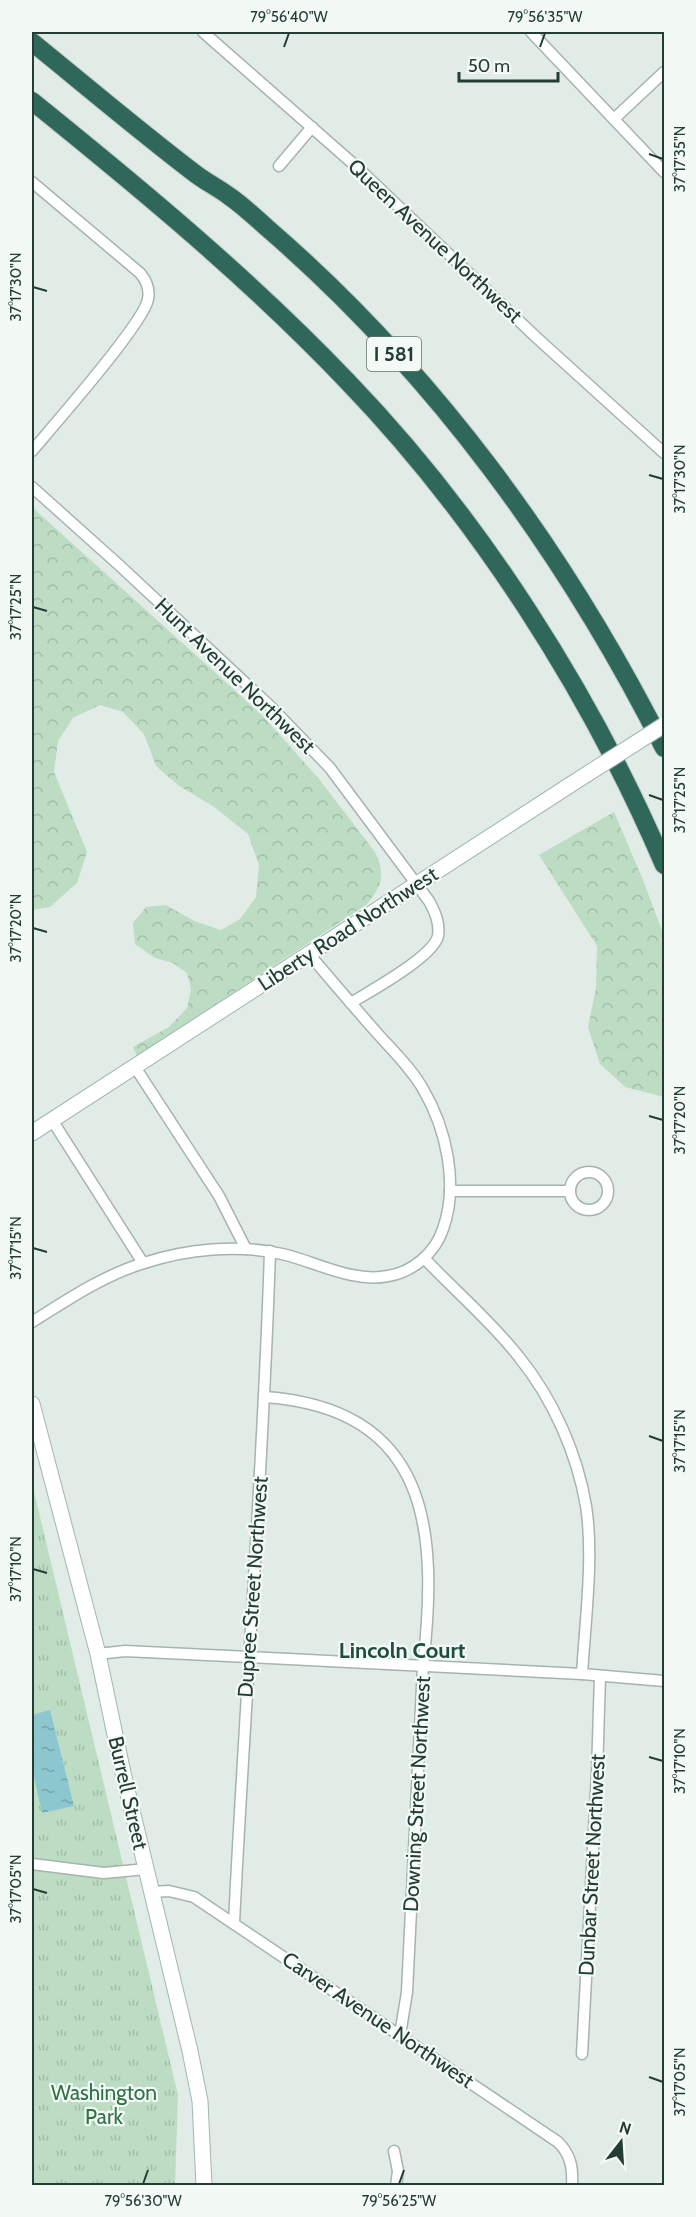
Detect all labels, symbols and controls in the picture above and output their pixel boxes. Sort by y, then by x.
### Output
text: 79°56'40"W [250,8,329,26]
text: 79°56'35"W [508,8,583,26]
scale bar [459,45,558,83]
text: 50 m [468,55,510,77]
text: 37°17'35"N [671,126,689,192]
street label: Queen Avenue Northwest [343,153,528,328]
text: 37°17'30"N [7,252,25,322]
road number: I 581 [367,337,421,371]
text: 37°17'30"N [671,444,689,514]
text: 37°17'25"N [7,574,25,640]
street label: Hunt Avenue Northwest [150,593,321,759]
text: 37°17'25"N [671,767,689,833]
street label: Liberty Road Northwest [253,861,442,996]
text: 37°17'20"N [7,894,25,962]
text: 37°17'20"N [671,1086,689,1154]
text: 37°17'15"N [7,1216,25,1280]
text: 37°17'15"N [671,1409,689,1473]
street label: Dupree Street Northwest [232,1475,273,1698]
text: 37°17'10"N [7,1536,25,1602]
district label: Lincoln Court [339,1637,466,1664]
street label: Downing Street Northwest [398,1675,435,1913]
text: 37°17'10"N [671,1728,689,1794]
street label: Burrell Street [103,1734,154,1852]
street label: Dunbar Street Northwest [573,1753,610,1977]
text: 37°17'05"N [7,1854,25,1924]
street label: Carver Avenue Northwest [278,1946,479,2093]
text: 37°17'05"N [671,2047,689,2117]
park label: Washington Park [51,2080,157,2129]
north arrow [591,2112,651,2172]
text: N [617,2117,633,2139]
text: 79°56'30"W [104,2192,182,2210]
text: 79°56'25"W [362,2192,437,2210]

